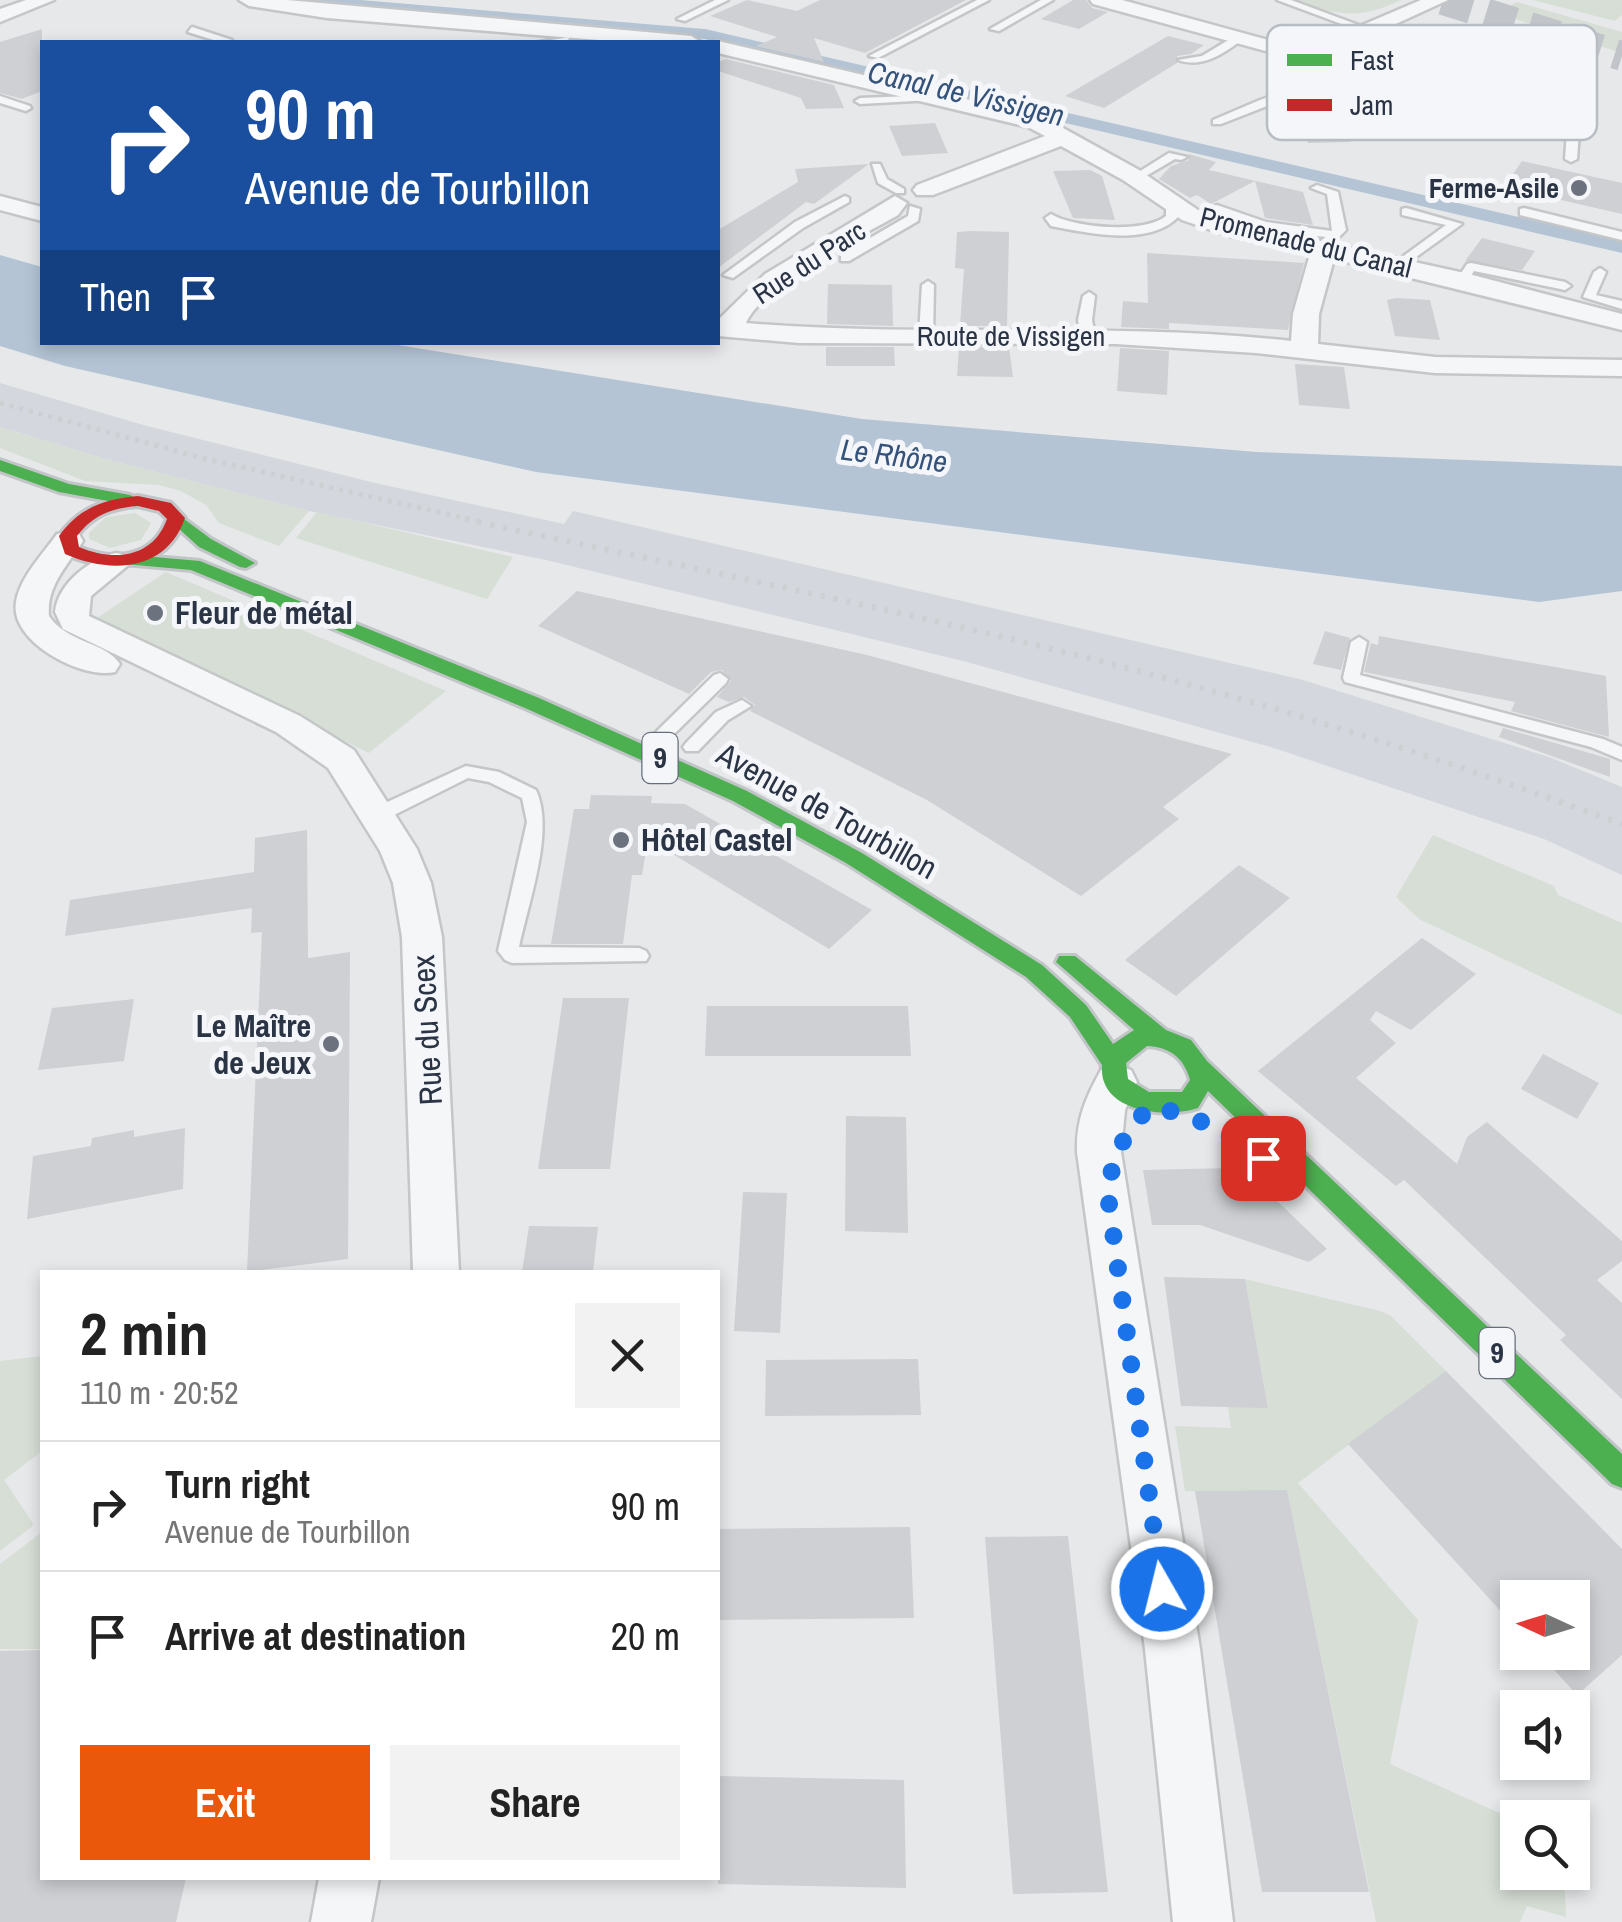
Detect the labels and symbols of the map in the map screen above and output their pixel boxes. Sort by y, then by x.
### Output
legend [1267,25,1597,140]
text: Fast [1350,41,1394,79]
water label: Canal de Vissigen [864,51,1068,135]
text: Jam [1350,86,1393,124]
place label: Ferme-Asile [1429,169,1559,207]
marker: Ferme-Asile [1568,177,1590,199]
street label: Promenade du Canal [1196,197,1416,287]
street label: Rue du Parc [745,211,873,313]
street label: Route de Vissigen [917,317,1105,355]
water label: Le Rhône [839,429,950,481]
place label: Fleur de métal [175,591,353,634]
marker: Fleur de métal [144,602,166,624]
street label: Avenue de Tourbillon [709,732,945,889]
road number: 9 [642,733,678,783]
place label: Hôtel Castel [641,818,793,861]
marker: Hôtel Castel [610,829,632,851]
street label: Rue du Scex [401,954,452,1106]
place label: Le Maître de Jeux [196,1004,311,1084]
marker: Le Maître de Jeux [320,1033,342,1055]
pin [1221,1116,1306,1201]
road number: 9 [1480,1328,1514,1378]
position arrow [1110,1537,1214,1641]
north arrow [1500,1580,1590,1670]

